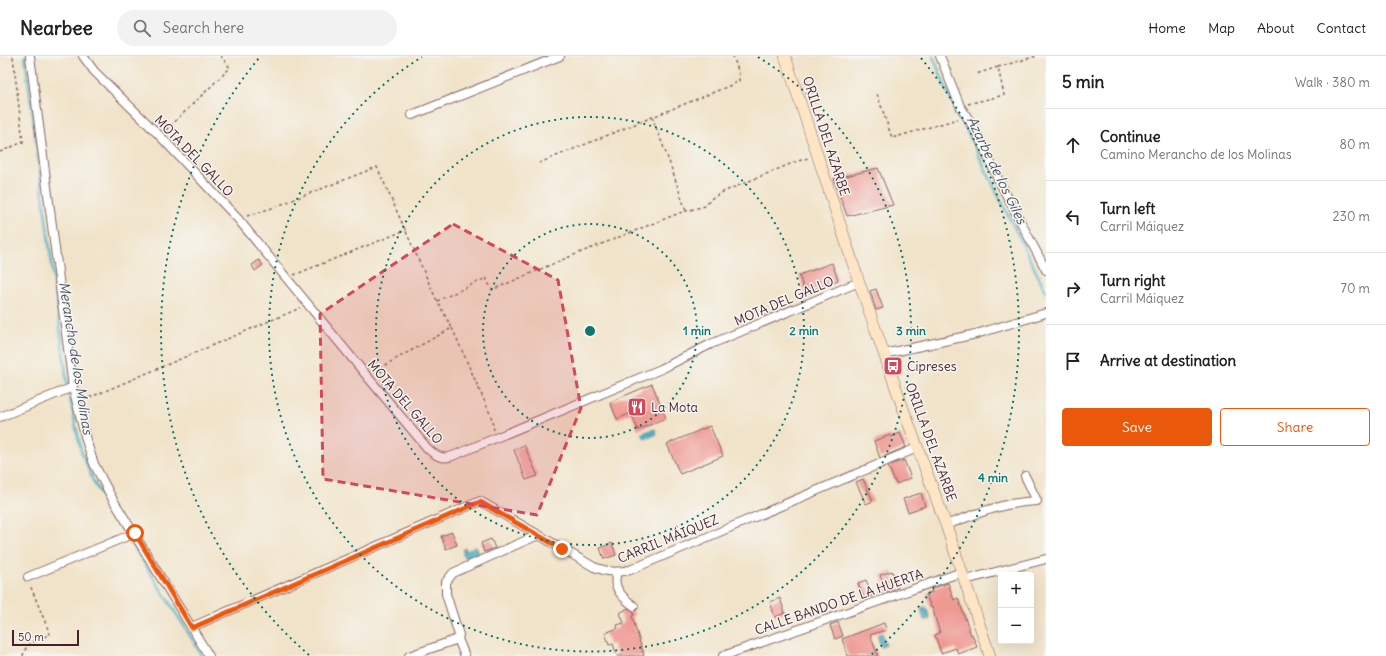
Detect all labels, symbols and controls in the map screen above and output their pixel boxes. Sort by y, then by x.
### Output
search box [117,10,397,46]
text: Nearbee [20,16,93,40]
icon: search [131,17,153,39]
text: Search here [163,18,244,37]
text: Home [1148,19,1186,37]
text: Map [1208,19,1235,37]
text: About [1257,19,1295,37]
text: Contact [1317,19,1366,37]
text: 5 min [1062,71,1104,93]
street label: ORILLA DEL AZARBE [799,74,854,198]
text: Walk · 380 m [1295,74,1370,91]
street label: MOTA DEL GALLO [151,112,237,200]
water label: Azarbe de los Giles [963,113,1032,228]
text: Continue [1100,127,1161,146]
icon: ahead [1062,134,1084,156]
text: 80 m [1339,136,1370,153]
text: Camino Merancho de los Molinas [1100,146,1292,163]
text: Turn left [1100,199,1155,218]
icon: left [1062,206,1084,228]
text: 230 m [1332,208,1370,225]
text: Carril Máiquez [1100,218,1184,235]
text: Turn right [1100,271,1165,290]
street label: MOTA DEL GALLO [732,272,836,330]
icon: right [1062,278,1084,300]
water label: Merancho de los Molinas [55,280,97,437]
text: 70 m [1341,280,1370,297]
text: Carril Máiquez [1100,290,1184,307]
text: 1 min [683,323,711,338]
text: 2 min [789,323,819,338]
text: 3 min [896,323,926,338]
centre of rings [583,324,597,338]
icon: arrive [1062,350,1084,372]
text: Arrive at destination [1100,351,1236,370]
bus stop icon: Cipreses [882,355,904,377]
street label: MOTA DEL GALLO [364,356,446,448]
place label: Cipreses [907,358,957,375]
street label: ORILLA DEL AZARBE [902,380,961,504]
restaurant icon: La Mota [626,396,648,418]
place label: La Mota [651,399,698,416]
button: Save [1062,408,1212,446]
button: Share [1220,408,1370,446]
text: 4 min [978,470,1008,485]
street label: CARRIL MÁIQUEZ [615,510,721,567]
route start [126,524,144,542]
route end [553,540,571,558]
street label: CALLE BANDO DE LA HUERTA [753,565,925,639]
map controls [998,572,1034,644]
button: + [998,572,1034,608]
button: − [998,608,1034,644]
scale bar [12,628,79,647]
text: 50 m [18,630,44,644]

